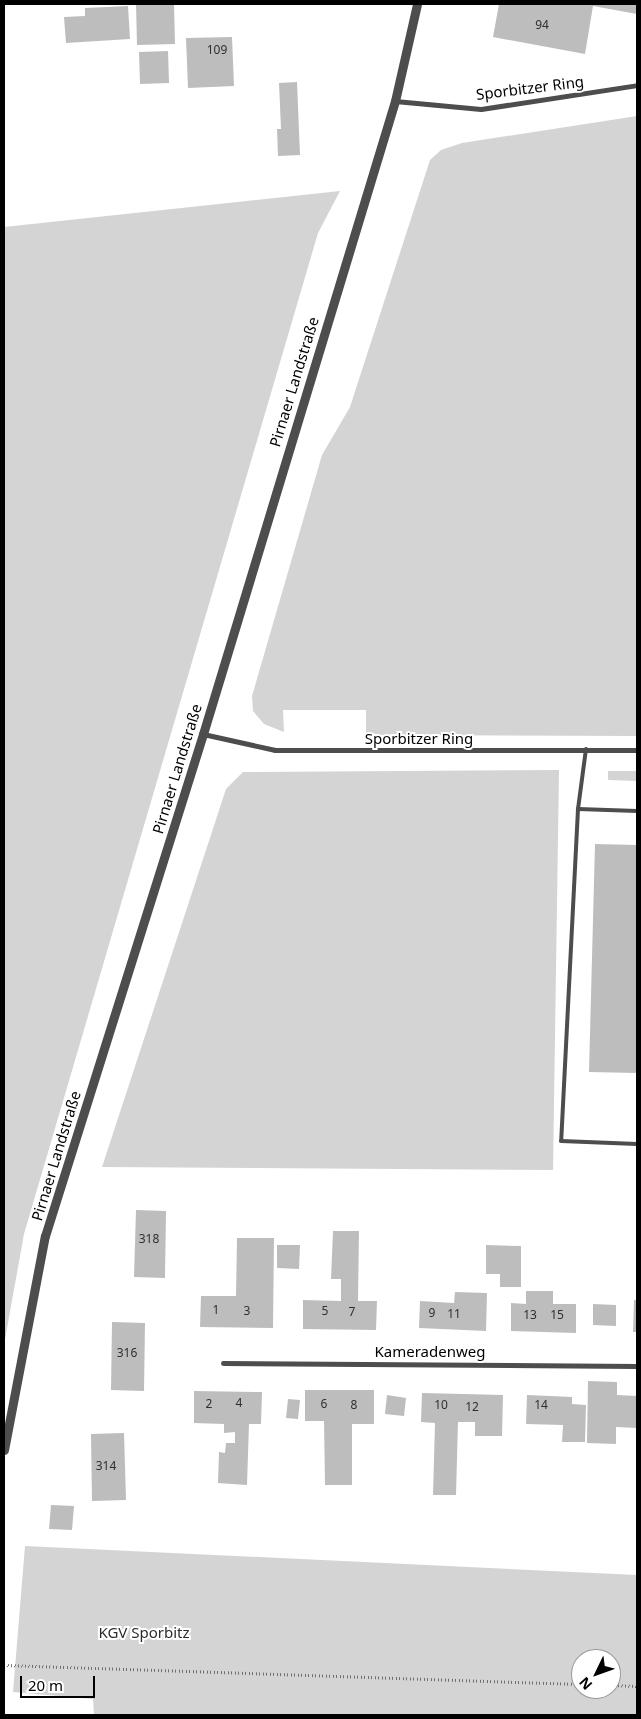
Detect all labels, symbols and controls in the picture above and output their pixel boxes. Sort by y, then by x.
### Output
house number: 94 [535,18,549,32]
house number: 109 [207,43,227,57]
street label: Sporbitzer Ring [475,72,585,104]
street label: Pirnaer Landstraße [266,315,322,449]
street label: Pirnaer Landstraße [149,702,205,836]
street label: Sporbitzer Ring [365,730,473,748]
street label: Pirnaer Landstraße [28,1089,84,1223]
house number: 318 [139,1232,159,1246]
house number: 1 [213,1303,219,1317]
house number: 3 [244,1304,250,1318]
house number: 5 [322,1304,328,1318]
house number: 7 [349,1305,355,1319]
house number: 9 [429,1306,435,1320]
house number: 11 [447,1307,461,1321]
house number: 13 [523,1308,537,1322]
house number: 15 [550,1308,564,1322]
street label: Kameradenweg [375,1343,485,1361]
house number: 316 [117,1346,137,1360]
house number: 4 [236,1396,242,1410]
house number: 2 [206,1397,212,1411]
house number: 6 [321,1397,327,1411]
house number: 8 [351,1398,357,1412]
house number: 10 [434,1398,448,1412]
house number: 14 [534,1398,548,1412]
house number: 12 [465,1400,479,1414]
house number: 314 [96,1459,116,1473]
park label: KGV Sporbitz [98,1624,190,1642]
north arrow [571,1649,621,1699]
scale bar [22,1666,98,1698]
text: N [574,1673,596,1694]
text: 20 m [28,1675,63,1695]

